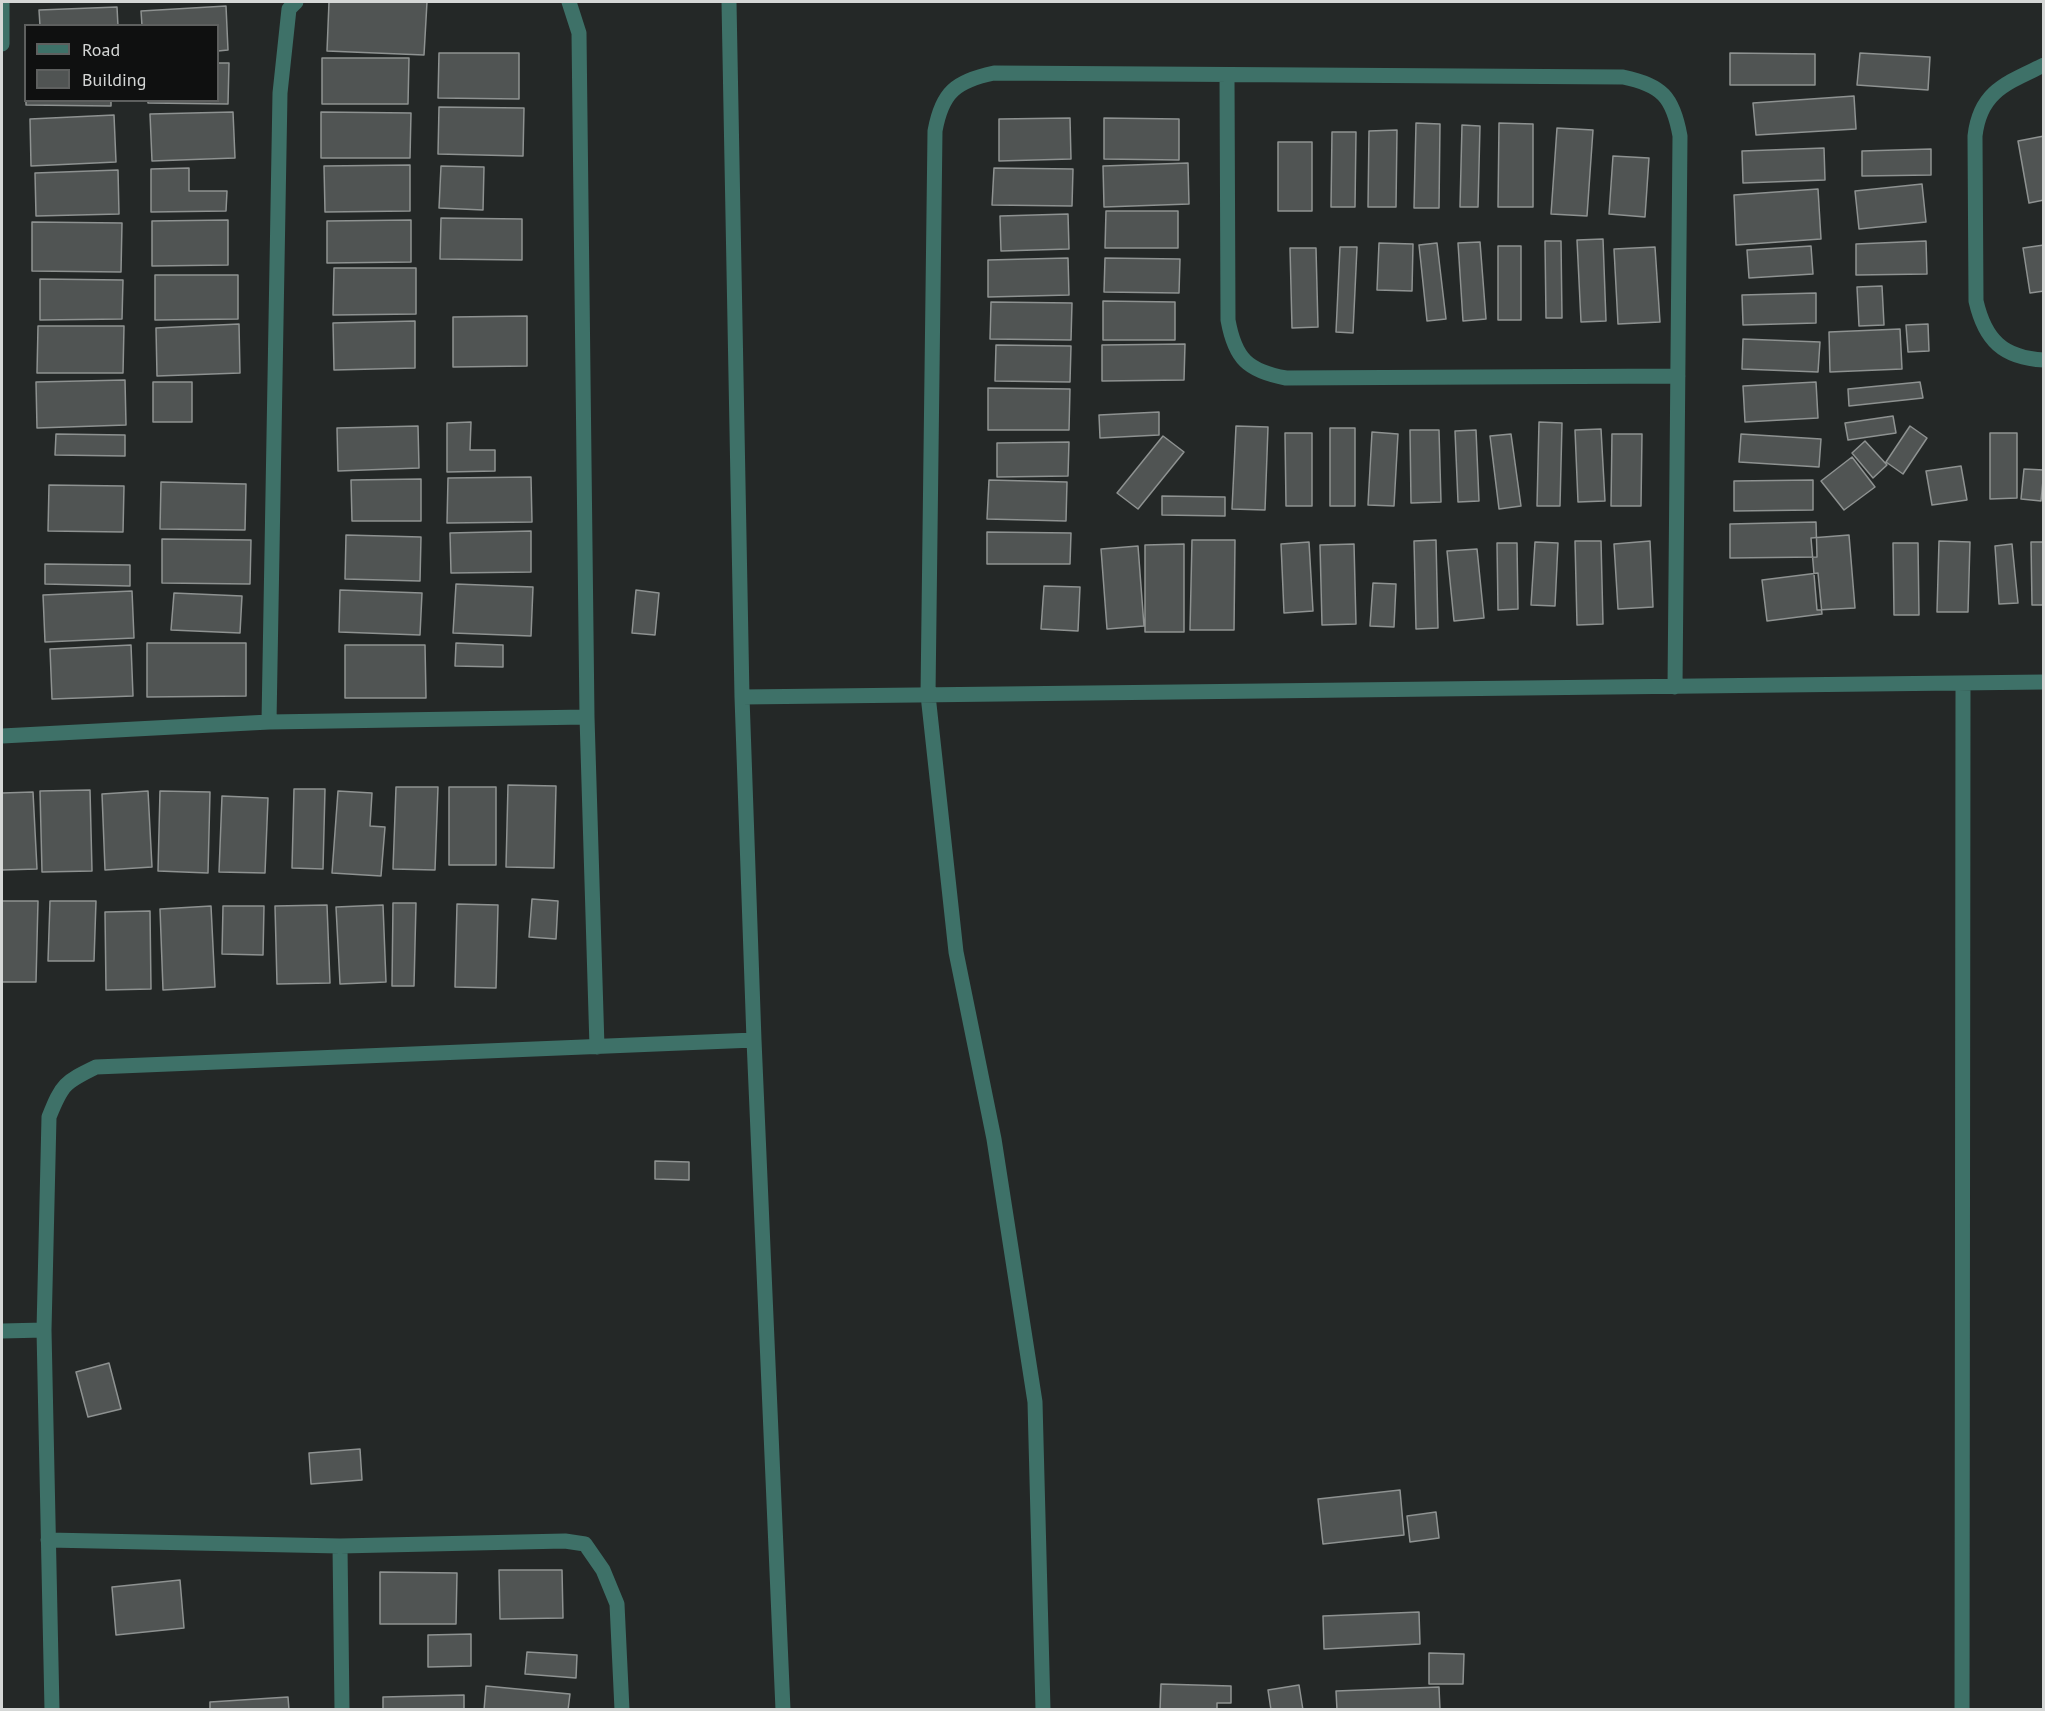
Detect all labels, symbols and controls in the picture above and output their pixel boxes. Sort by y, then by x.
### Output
legend [24,24,219,102]
text: Road [82,38,120,61]
text: Building [82,68,146,91]

